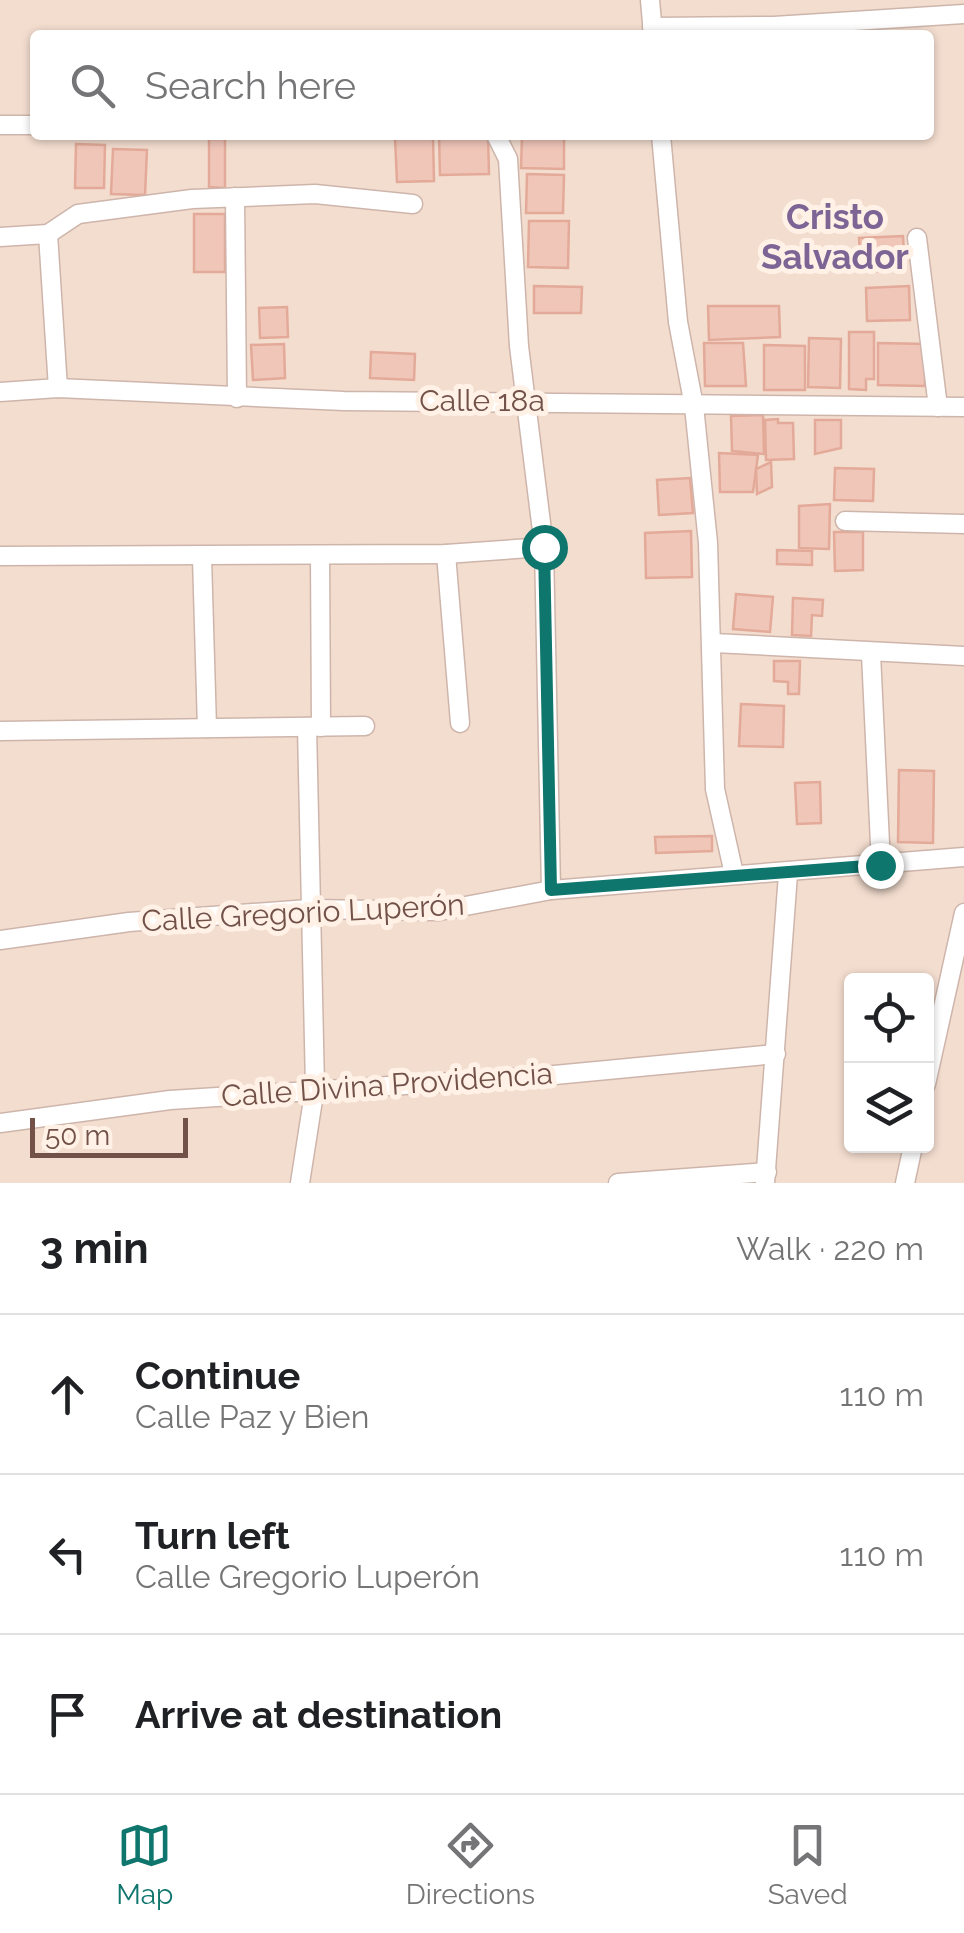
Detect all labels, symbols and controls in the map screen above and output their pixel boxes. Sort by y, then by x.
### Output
search box [30,30,934,140]
icon: search [65,58,120,113]
text: Search here [145,63,356,108]
district label: Cristo Salvador [761,196,909,277]
street label: Calle 18a [419,383,545,418]
route start [522,525,568,571]
route end [858,843,904,889]
street label: Calle Gregorio Luperón [141,887,465,938]
map controls [844,973,934,1153]
button: locate [844,973,934,1063]
street label: Calle Divina Providencia [220,1055,554,1114]
button: layers [844,1063,934,1153]
scale bar [30,1113,188,1158]
text: 50 m [45,1119,110,1152]
text: 3 min [40,1224,149,1273]
text: Walk · 220 m [736,1230,924,1267]
text: Continue [135,1353,300,1398]
icon: ahead [40,1367,95,1422]
text: 110 m [839,1376,924,1413]
text: Calle Paz y Bien [135,1398,369,1435]
text: Turn left [135,1513,290,1558]
icon: left [40,1527,95,1582]
text: 110 m [839,1536,924,1573]
text: Calle Gregorio Luperón [135,1558,480,1595]
icon: arrive [40,1687,95,1742]
text: Arrive at destination [135,1692,502,1737]
tab: Map [116,1818,173,1911]
tab: Directions [406,1818,535,1911]
tab: Saved [768,1818,848,1911]

